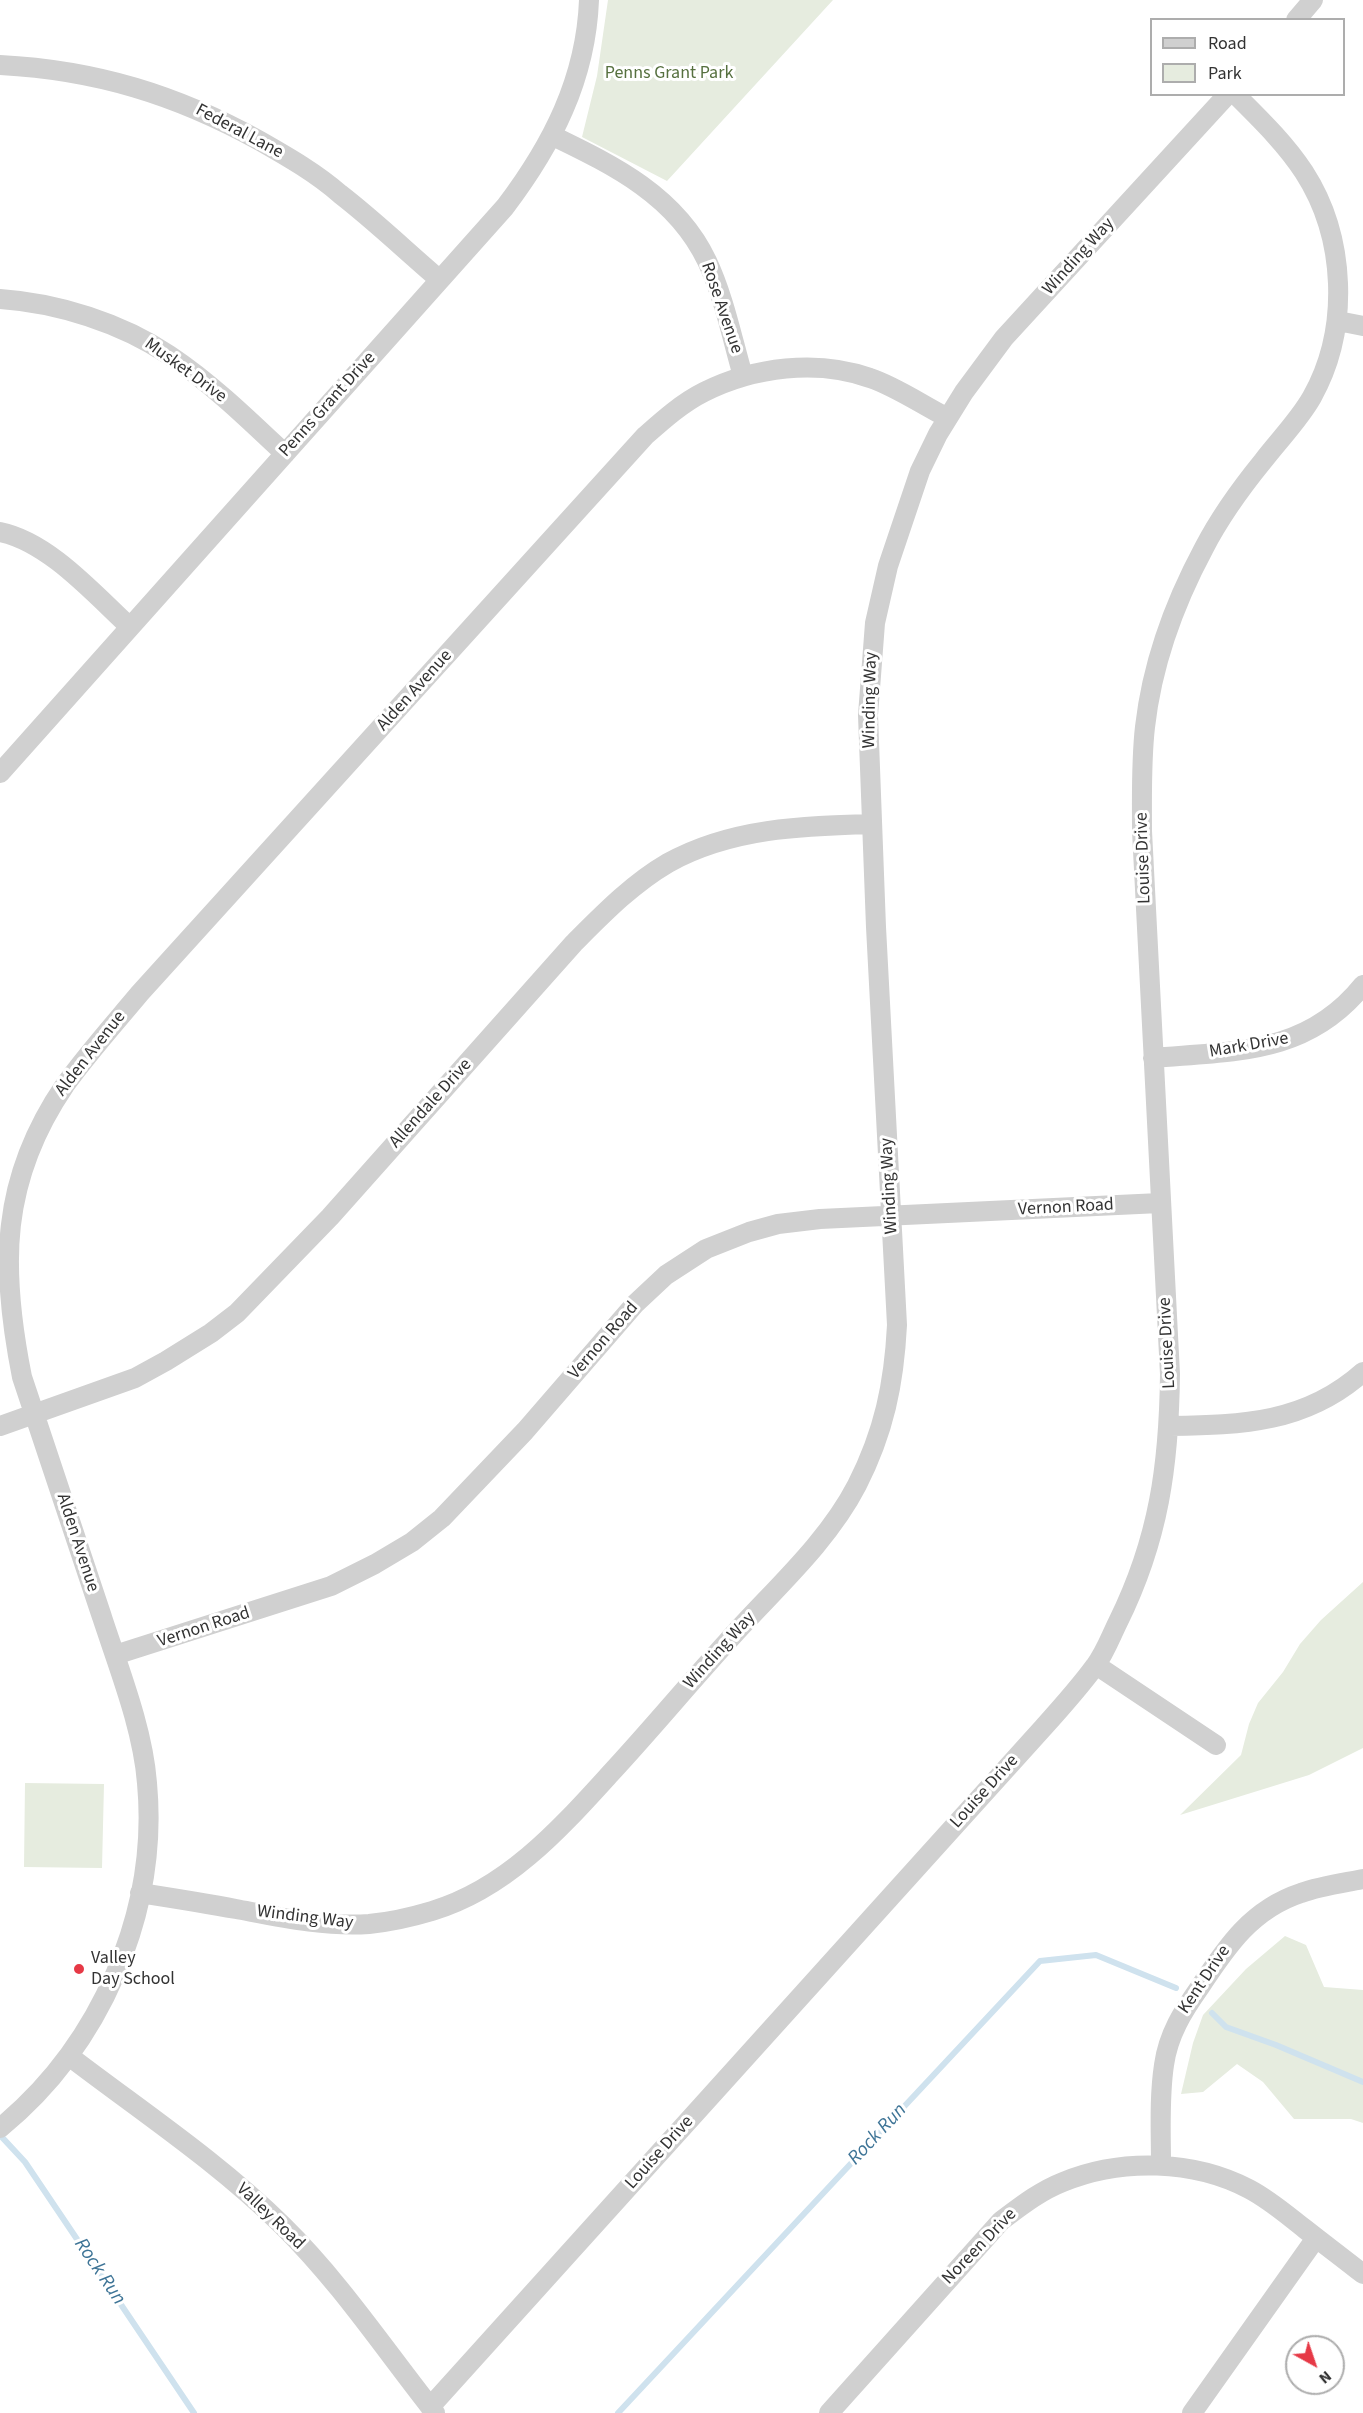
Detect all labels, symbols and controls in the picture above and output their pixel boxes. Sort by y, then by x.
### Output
legend [1150,18,1345,96]
text: Road [1208,31,1247,56]
text: Park [1208,61,1242,86]
park label: Penns Grant Park [605,63,733,85]
street label: Federal Lane [191,100,287,164]
street label: Winding Way [1039,214,1119,300]
street label: Rose Avenue [695,259,747,357]
street label: Musket Drive [140,334,230,408]
street label: Penns Grant Drive [275,348,381,462]
street label: Alden Avenue [373,646,457,736]
street label: Winding Way [859,651,883,749]
street label: Louise Drive [1132,812,1156,904]
street label: Alden Avenue [51,1007,131,1101]
street label: Mark Drive [1208,1028,1290,1064]
street label: Allendale Drive [385,1055,477,1153]
street label: Winding Way [877,1137,903,1235]
street label: Vernon Road [1018,1195,1114,1221]
street label: Louise Drive [1155,1297,1181,1389]
street label: Vernon Road [564,1298,644,1384]
street label: Alden Avenue [51,1491,103,1595]
street label: Vernon Road [155,1603,253,1653]
street label: Winding Way [680,1608,760,1694]
street label: Louise Drive [946,1751,1024,1833]
street label: Winding Way [256,1901,354,1935]
street label: Kent Drive [1174,1942,1236,2018]
place label: Valley Day School [91,1948,175,1990]
marker: Valley Day School [72,1962,86,1976]
water label: Rock Run [843,2099,913,2171]
street label: Louise Drive [621,2112,699,2194]
street label: Valley Road [231,2179,309,2255]
street label: Noreen Drive [938,2204,1022,2290]
water label: Rock Run [68,2234,130,2310]
north arrow [1285,2335,1345,2395]
text: N [1314,2365,1336,2389]

